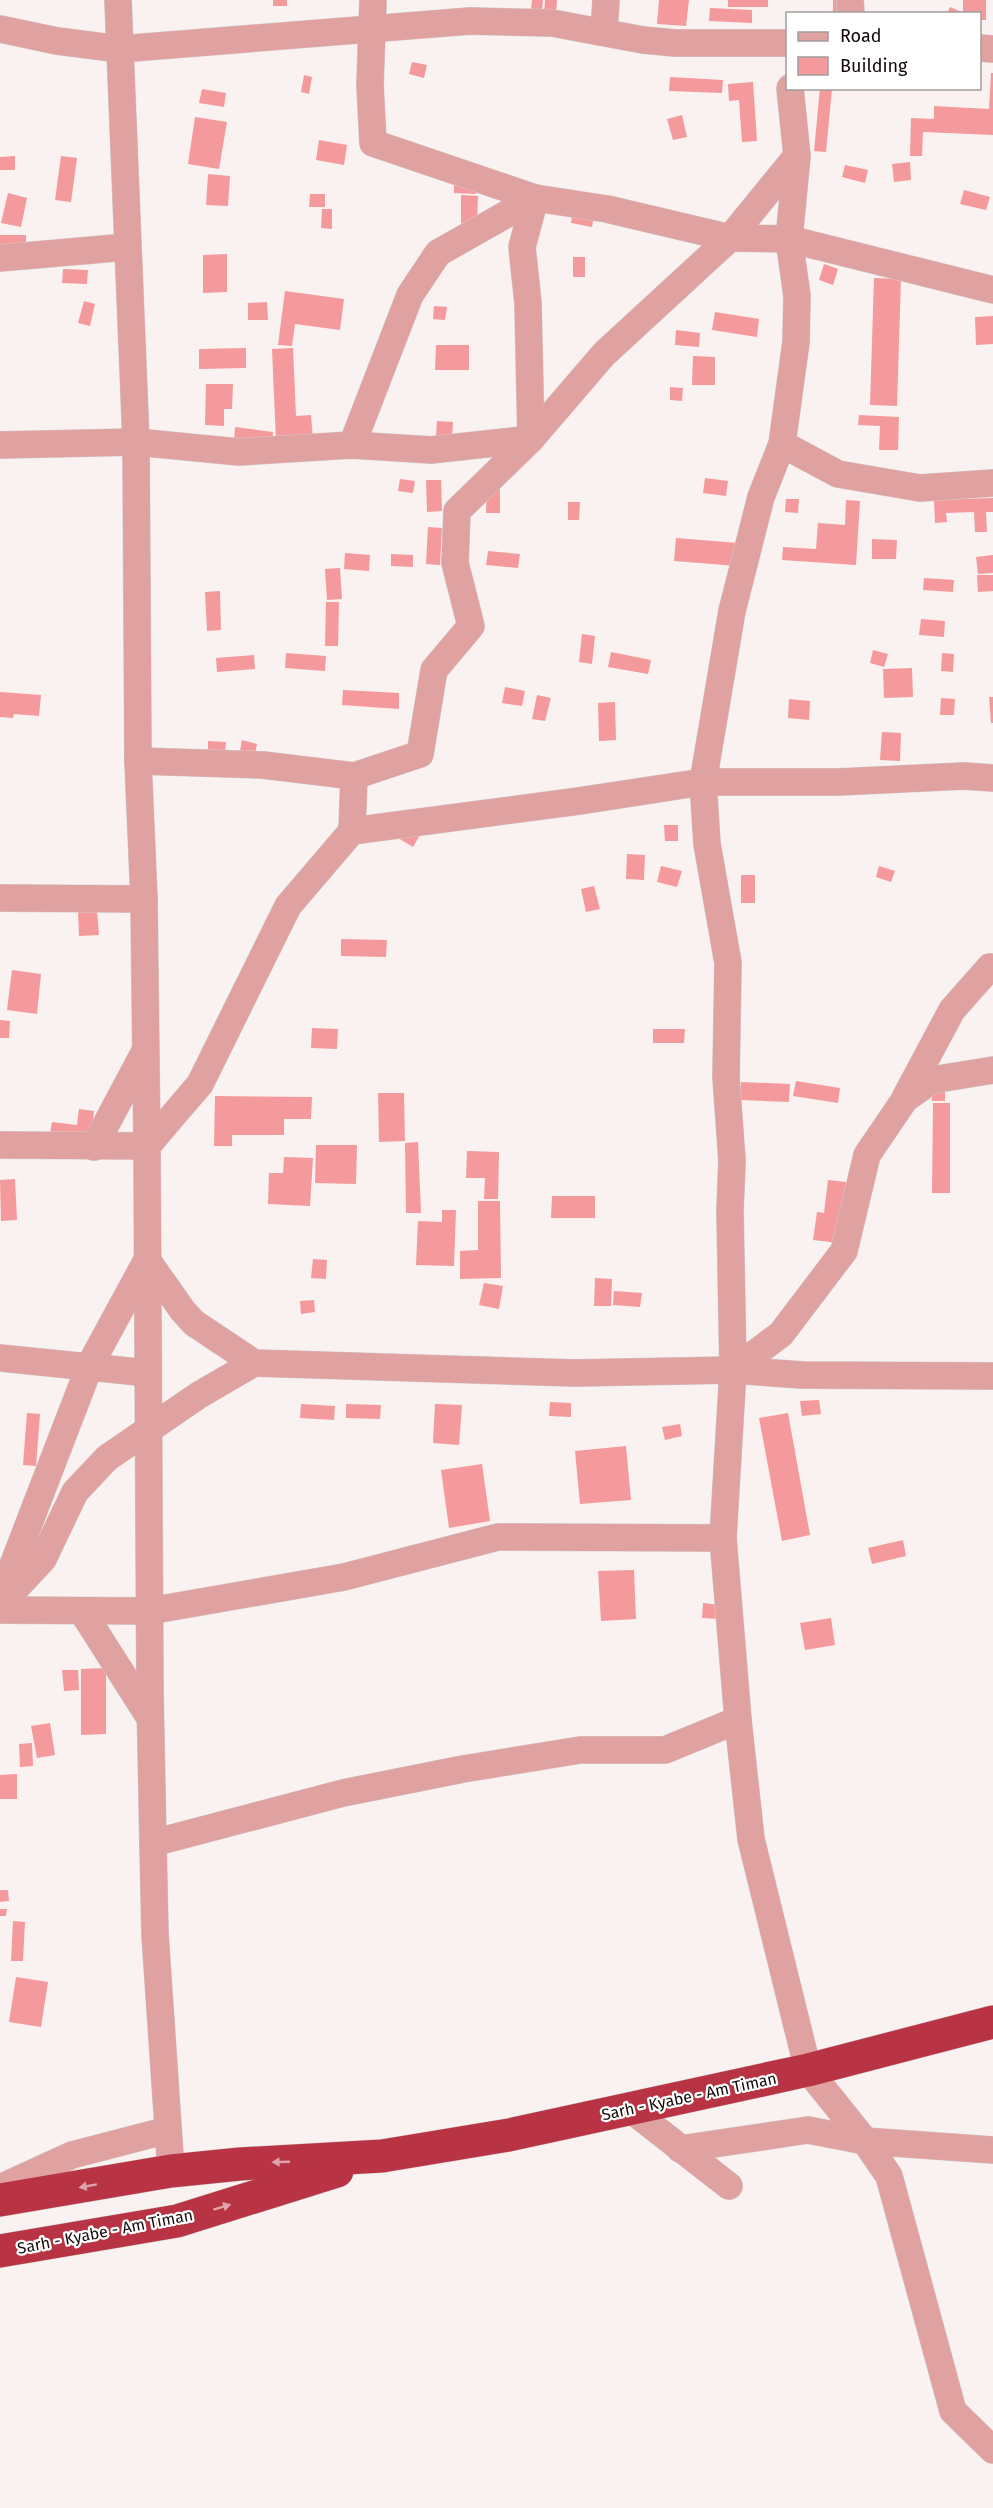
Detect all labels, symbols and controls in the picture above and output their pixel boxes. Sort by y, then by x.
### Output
legend [786,12,981,90]
text: Road [840,25,882,47]
text: Building [840,55,908,77]
street label: Sarh - Kyabe - Am Timan [600,2069,778,2124]
one-way arrow [272,2158,291,2167]
one-way arrow [78,2181,97,2190]
one-way arrow [213,2202,231,2211]
street label: Sarh - Kyabe - Am Timan [16,2205,194,2258]

